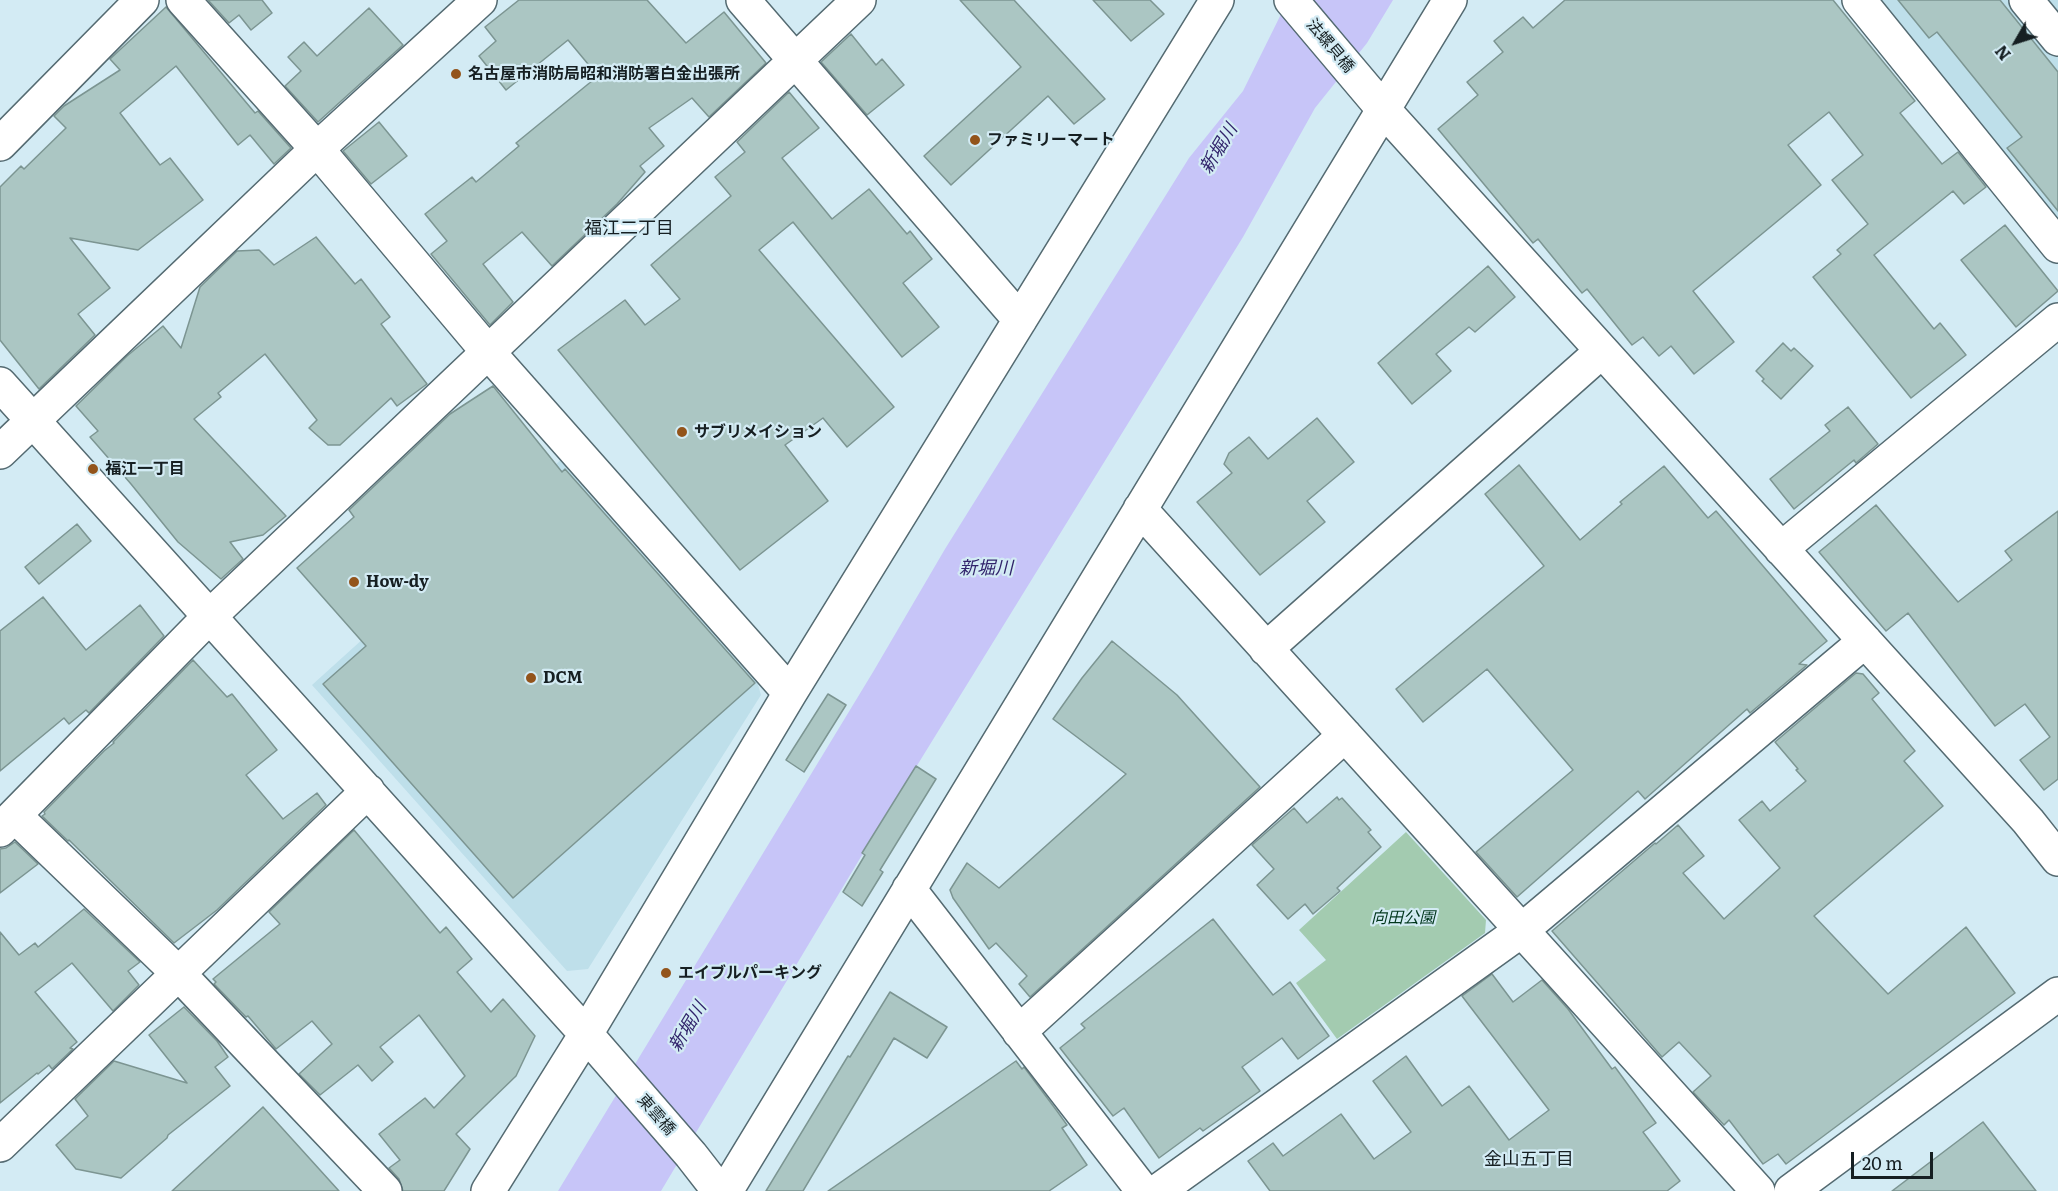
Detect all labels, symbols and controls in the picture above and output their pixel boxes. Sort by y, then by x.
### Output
north arrow [1986,12,2046,72]
street label: 法螺貝橋 [1302,15,1358,77]
text: N [1988,41,2016,66]
place label: 名古屋市消防局昭和消防署白金出張所 [468,64,740,84]
marker: 名古屋市消防局昭和消防署白金出張所 [449,67,463,81]
water label: 新堀川 [1196,120,1242,178]
place label: ファミリーマート [987,130,1115,150]
marker: ファミリーマート [968,133,982,147]
district label: 福江二丁目 [584,218,674,240]
place label: サブリメイション [694,422,822,442]
marker: サブリメイション [675,425,689,439]
place label: 福江一丁目 [105,459,185,479]
marker: 福江一丁目 [86,462,100,476]
water label: 新堀川 [959,558,1013,580]
place label: How-dy [366,572,429,592]
marker: How-dy [347,575,361,589]
place label: DCM [543,668,583,688]
marker: DCM [524,671,538,685]
park label: 向田公園 [1371,908,1435,928]
place label: エイブルパーキング [678,963,822,983]
marker: エイブルパーキング [659,966,673,980]
water label: 新堀川 [665,998,711,1056]
street label: 東雲橋 [633,1091,679,1139]
scale bar [1854,1140,1936,1178]
district label: 金山五丁目 [1484,1149,1574,1171]
text: 20 m [1862,1149,1903,1176]

